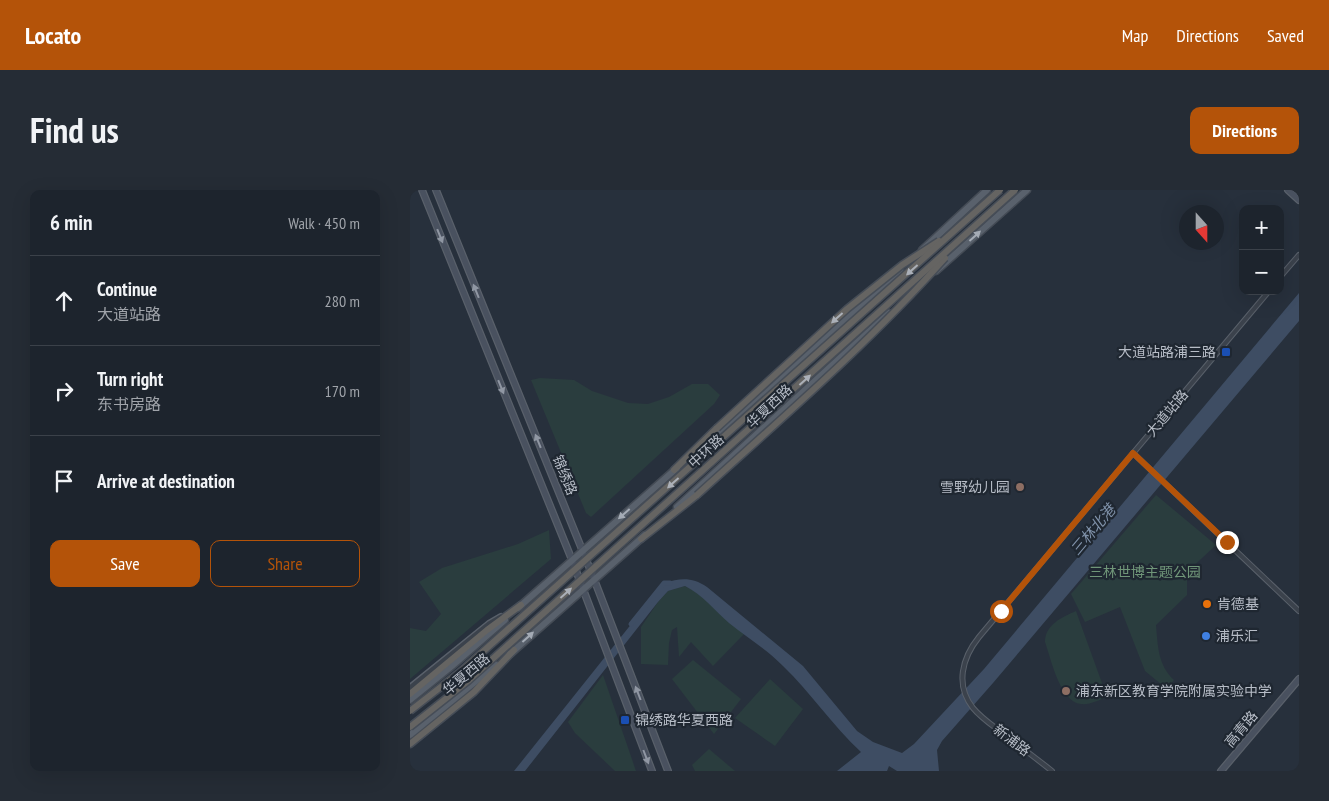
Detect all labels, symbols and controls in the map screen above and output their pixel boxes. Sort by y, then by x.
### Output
text: Locato [25,20,81,51]
text: Map [1122,24,1148,47]
text: Directions [1176,24,1239,47]
text: Saved [1267,24,1304,47]
text: Find us [30,107,119,153]
button: Directions [1190,107,1299,154]
north arrow [1179,205,1224,250]
map controls [1239,205,1284,295]
button: + [1239,205,1284,250]
text: 6 min [50,209,92,236]
text: Walk · 450 m [288,213,360,233]
one-way arrow [437,229,445,243]
one-way arrow [968,231,981,242]
button: − [1239,250,1284,295]
one-way arrow [905,264,918,275]
text: Continue [97,277,157,301]
one-way arrow [472,283,480,298]
icon: ahead [50,287,78,315]
text: 280 m [325,291,360,311]
text: 大道站路 [97,304,161,324]
one-way arrow [832,312,844,324]
place label: 大道站路浦三路 [1118,343,1216,361]
marker: 大道站路浦三路 [1220,346,1232,358]
text: Turn right [97,367,163,391]
one-way arrow [799,374,812,385]
icon: right [50,377,78,405]
one-way arrow [497,380,505,395]
street label: 华夏西路 [742,380,796,432]
text: 170 m [325,381,360,401]
street label: 大道站路 [1142,386,1192,440]
text: 东书房路 [97,394,161,414]
street label: 中环路 [684,430,728,472]
one-way arrow [533,434,541,449]
street label: 锦绣路 [549,452,581,498]
icon: arrive [50,467,78,495]
text: Arrive at destination [97,469,235,493]
one-way arrow [666,477,679,488]
place label: 雪野幼儿园 [940,478,1010,496]
marker: 雪野幼儿园 [1014,481,1026,493]
water label: 三林北港 [1066,499,1120,559]
one-way arrow [619,508,631,520]
route end [1216,531,1239,554]
button: Save [50,540,200,587]
button: Share [210,540,360,587]
park label: 三林世博主题公园 [1089,563,1201,581]
one-way arrow [560,587,573,598]
place label: 肯德基 [1217,595,1259,613]
marker: 肯德基 [1201,598,1213,610]
route start [990,600,1013,623]
place label: 浦乐汇 [1216,627,1258,645]
marker: 浦乐汇 [1200,630,1212,642]
one-way arrow [522,631,534,643]
street label: 华夏西路 [439,649,493,699]
place label: 浦东新区教育学院附属实验中学 [1076,682,1272,700]
one-way arrow [634,685,642,700]
marker: 浦东新区教育学院附属实验中学 [1060,685,1072,697]
street label: 高青路 [1221,707,1261,751]
place label: 锦绣路华夏西路 [635,711,733,729]
marker: 锦绣路华夏西路 [619,714,631,726]
street label: 新浦路 [990,720,1034,760]
one-way arrow [643,749,650,764]

